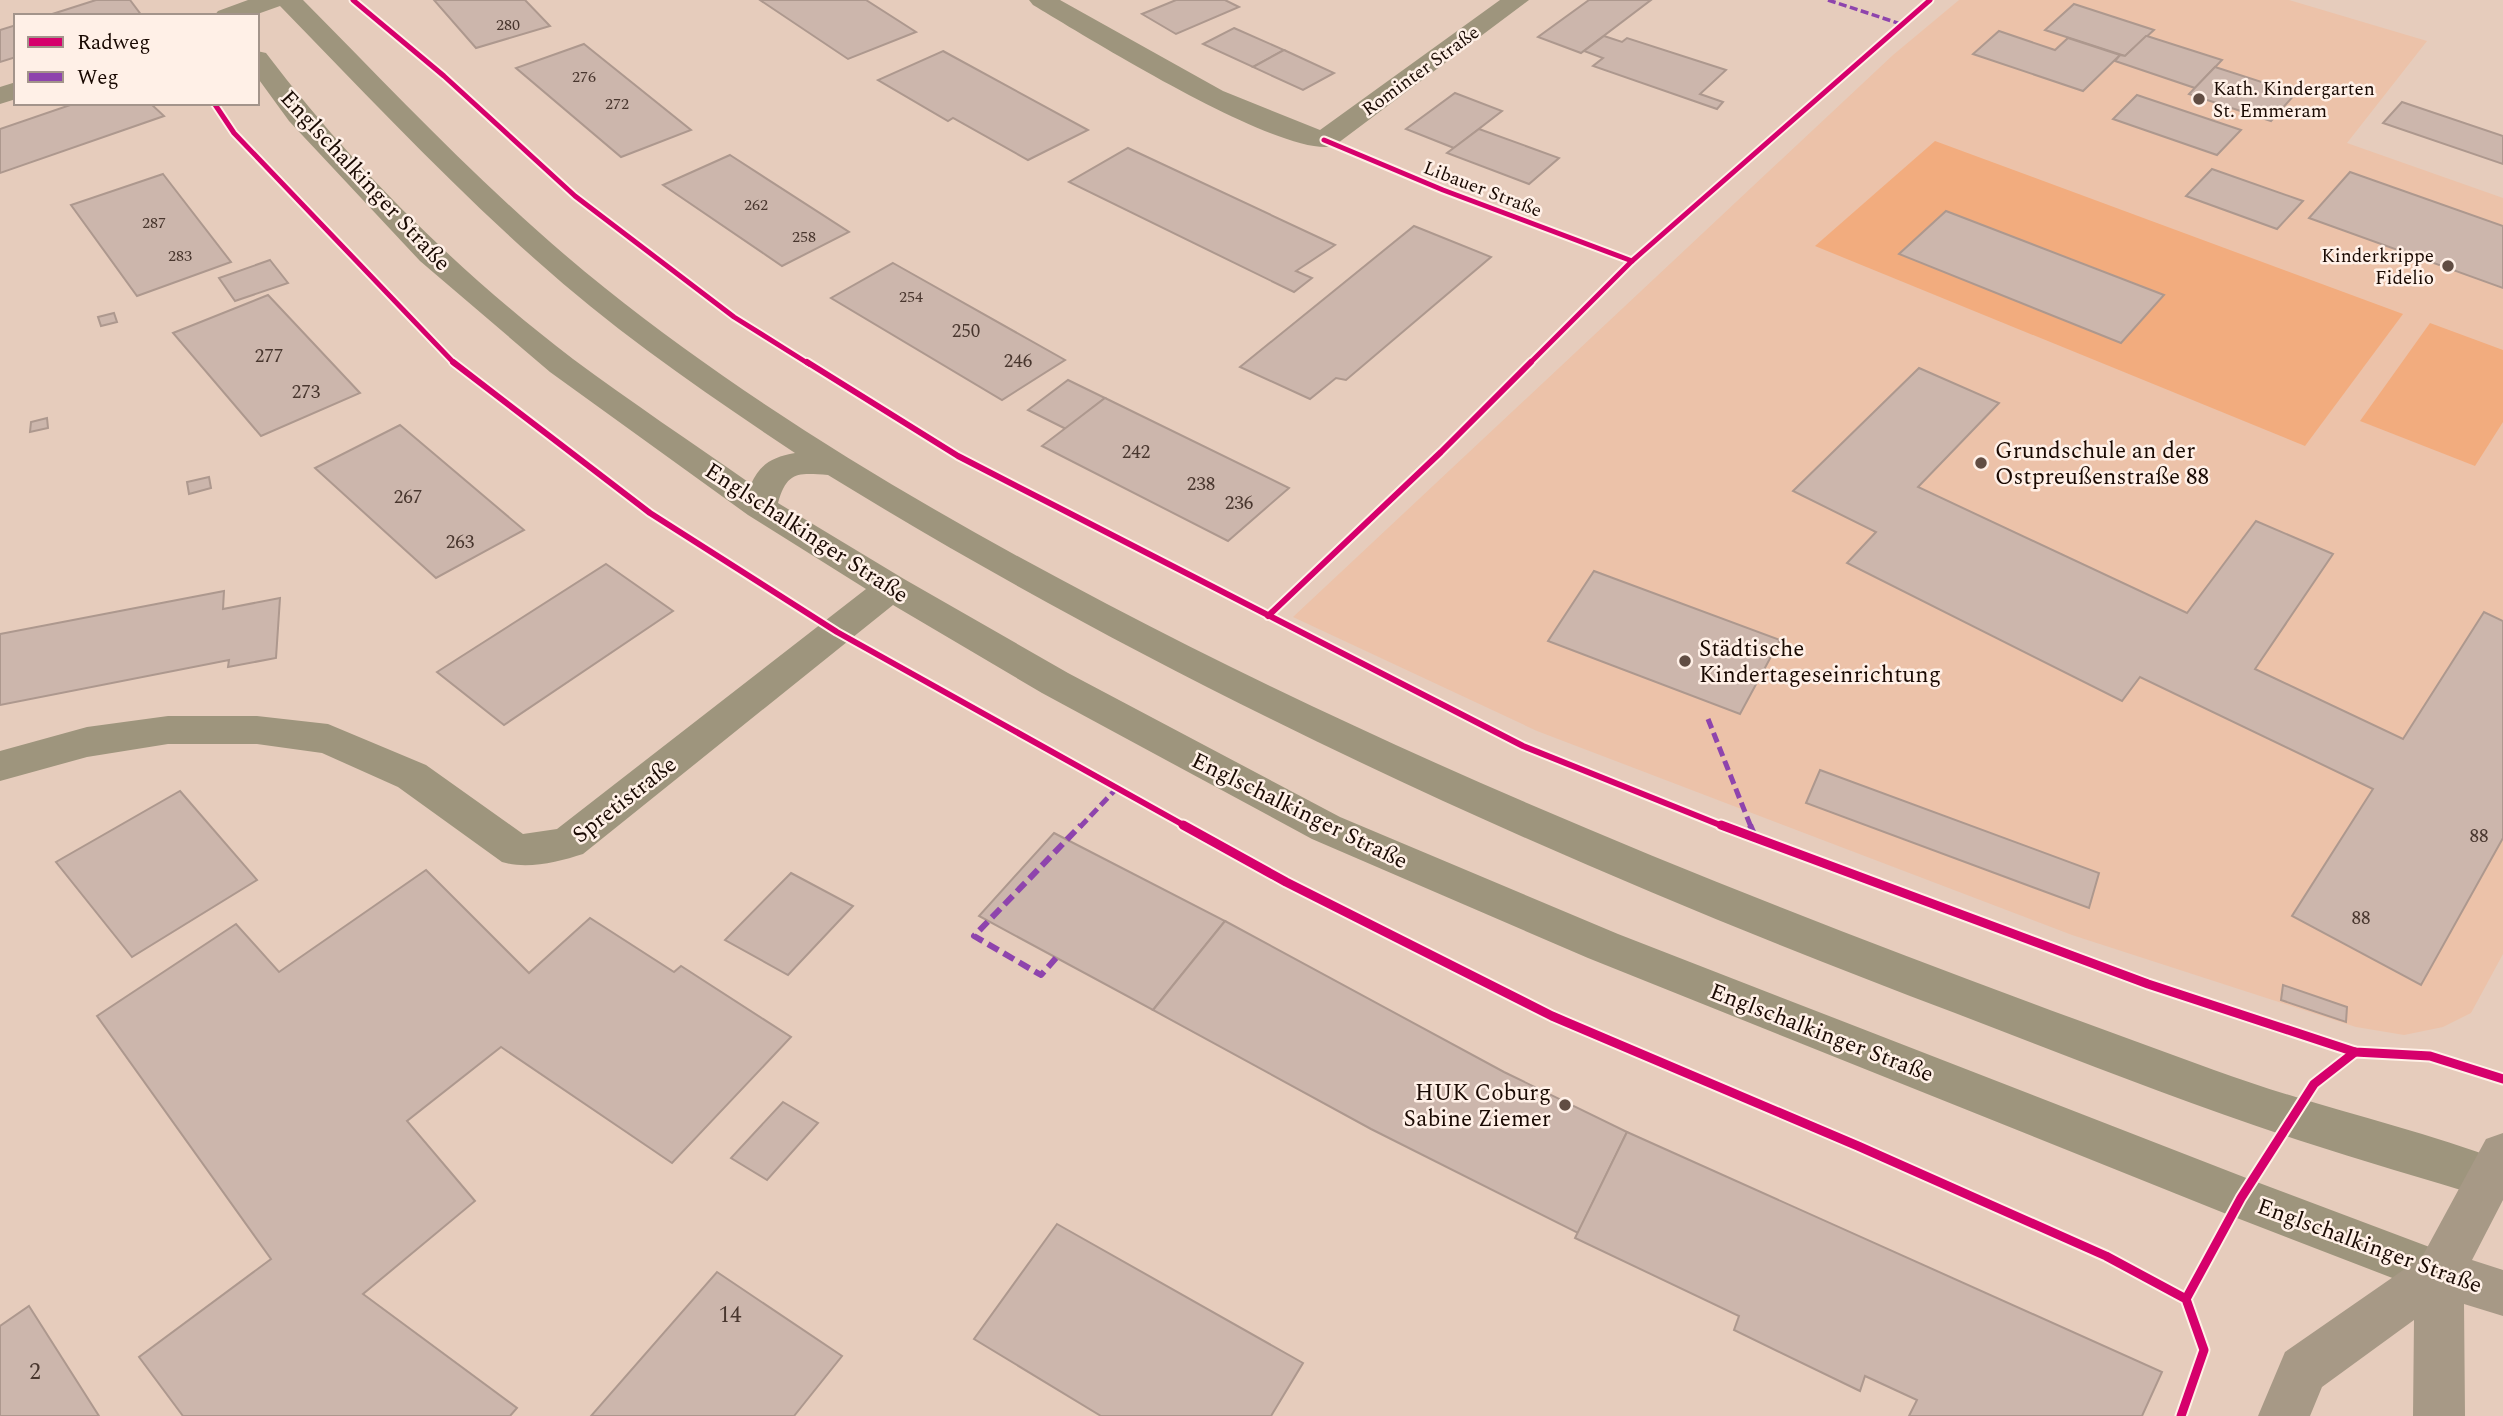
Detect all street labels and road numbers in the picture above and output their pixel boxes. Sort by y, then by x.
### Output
street label: Rominter Straße [1356,19,1486,124]
street label: Englschalkinger Straße [271,82,459,280]
street label: Libauer Straße [1419,153,1546,225]
street label: Englschalkinger Straße [697,454,915,612]
street label: Englschalkinger Straße [1185,744,1414,879]
street label: Spretistraße [565,748,685,852]
street label: Englschalkinger Straße [1705,975,1938,1092]
street label: Englschalkinger Straße [2252,1189,2487,1303]

